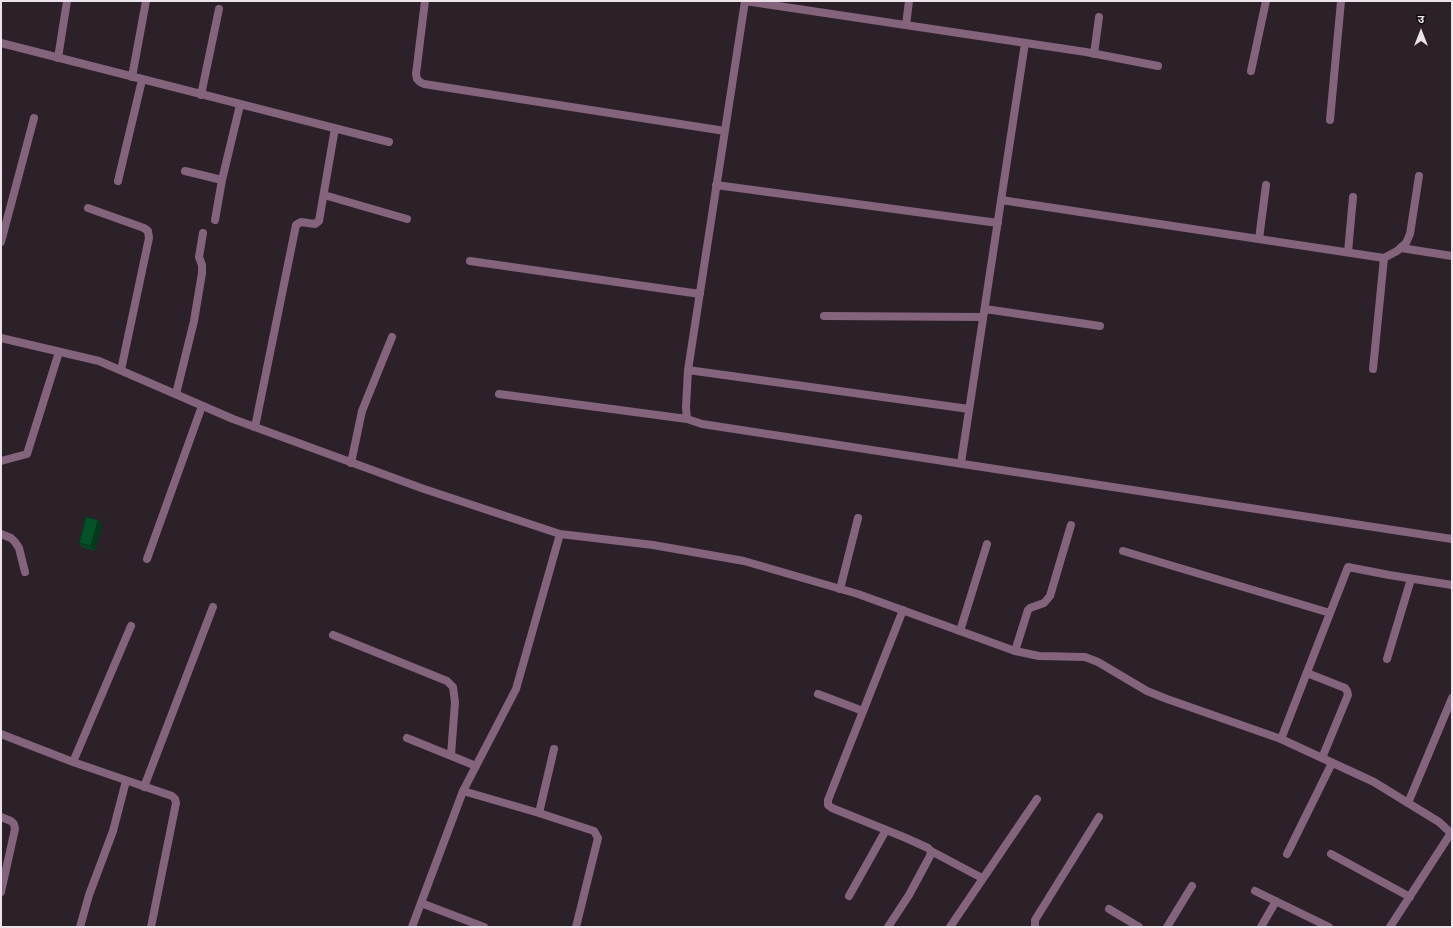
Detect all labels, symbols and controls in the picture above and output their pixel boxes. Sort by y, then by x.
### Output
north arrow [1401,12,1441,52]
text: उ [1418,13,1424,26]

